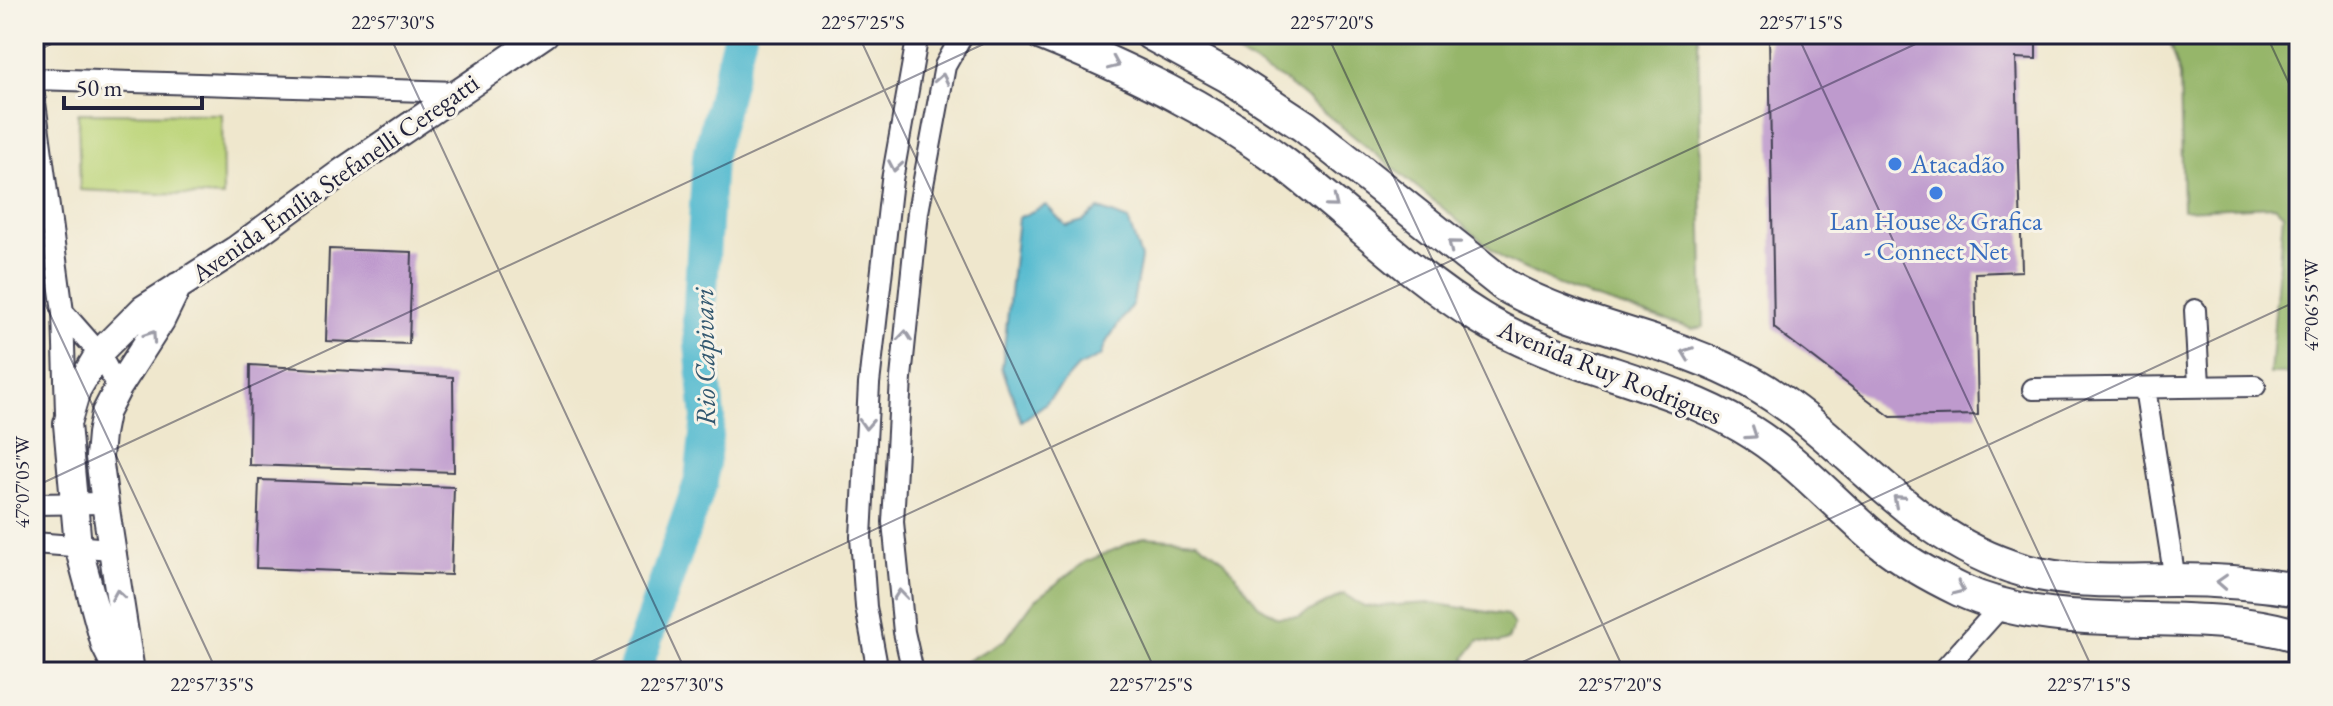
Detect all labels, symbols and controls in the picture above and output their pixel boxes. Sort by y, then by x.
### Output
text: 22°57'30"S [351,9,435,35]
text: 22°57'25"S [821,9,905,35]
text: 22°57'20"S [1290,9,1374,35]
text: 22°57'15"S [1759,9,1843,35]
one-way arrow [1106,54,1120,70]
scale bar [64,60,202,110]
street label: Avenida Emília Stefanelli Ceregatti [184,66,485,291]
text: 50 m [76,72,123,103]
one-way arrow [933,72,950,86]
place label: Atacadão [1910,147,2005,181]
marker: Atacadão [1886,155,1904,173]
one-way arrow [887,159,904,173]
marker: Lan House & Grafica - Connect Net [1927,184,1945,202]
one-way arrow [1324,193,1338,208]
place label: Lan House & Grafica - Connect Net [1830,204,2043,268]
one-way arrow [1448,240,1462,255]
text: 47°06'55"W [2298,258,2324,351]
water label: Rio Capivari [685,286,723,426]
street label: Avenida Ruy Rodrigues [1492,311,1727,432]
one-way arrow [897,329,914,342]
one-way arrow [142,330,157,345]
one-way arrow [1680,346,1694,363]
one-way arrow [858,418,875,431]
one-way arrow [1744,424,1758,439]
text: 47°07'05"W [9,435,35,528]
one-way arrow [1893,495,1908,510]
one-way arrow [2215,573,2228,590]
one-way arrow [1951,579,1965,595]
one-way arrow [110,588,127,602]
one-way arrow [892,588,909,601]
text: 22°57'35"S [170,671,254,697]
text: 22°57'30"S [640,671,724,697]
text: 22°57'25"S [1109,671,1193,697]
text: 22°57'20"S [1578,671,1662,697]
text: 22°57'15"S [2047,671,2131,697]

